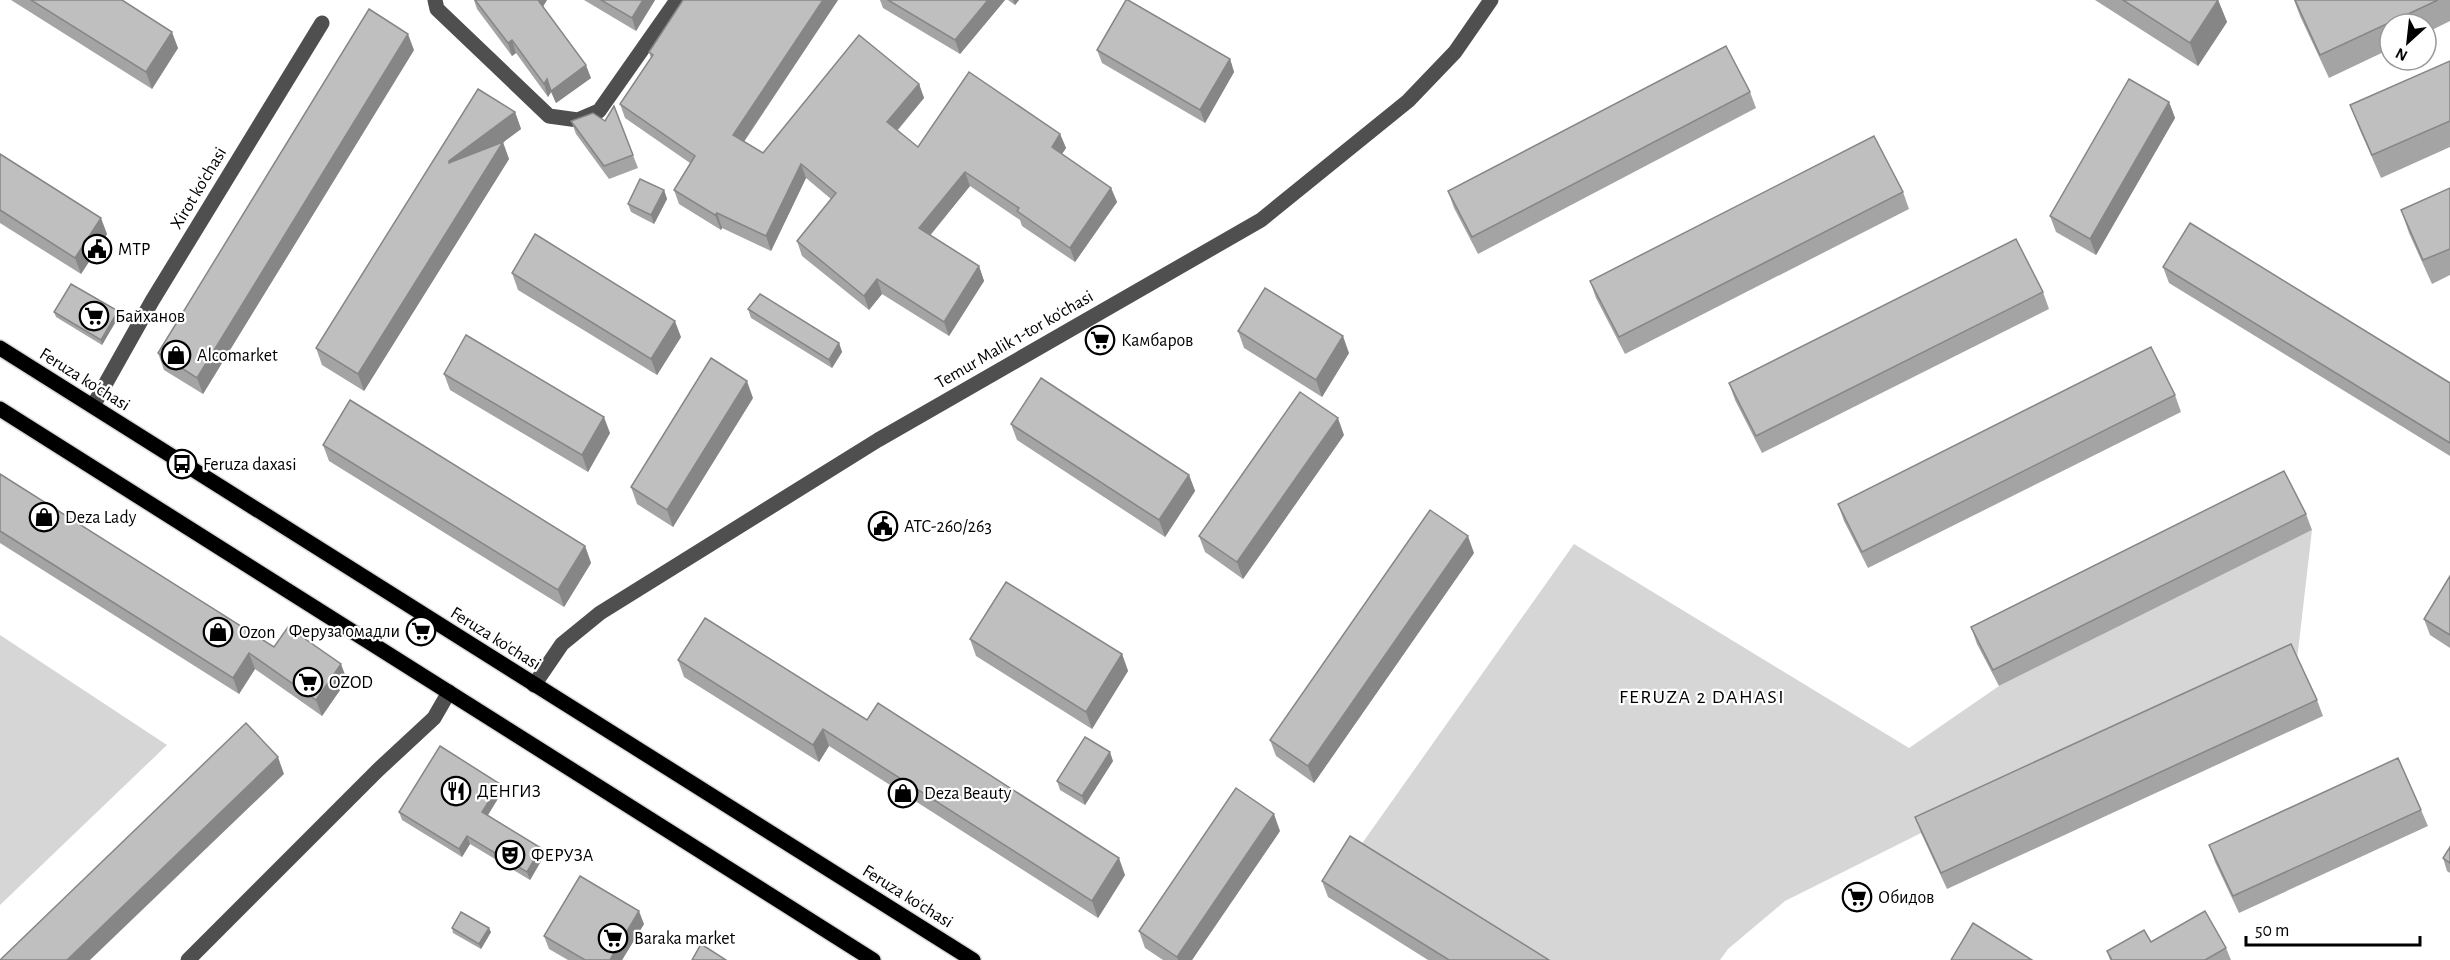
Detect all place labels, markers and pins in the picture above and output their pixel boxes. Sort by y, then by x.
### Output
public building icon: MTP [81,233,113,265]
place label: MTP [118,241,150,259]
supermarket icon: Байханов [78,300,110,332]
place label: Байханов [115,308,185,326]
supermarket icon: Камбаров [1084,324,1116,356]
place label: Камбаров [1121,331,1193,350]
shop icon: Alcomarket [160,339,192,371]
place label: Alcomarket [197,347,278,365]
bus stop icon: Feruza daxasi [166,448,198,480]
place label: Feruza daxasi [203,456,297,474]
shop icon: Deza Lady [28,501,60,533]
place label: Deza Lady [65,509,137,527]
public building icon: АТС-260/263 [867,510,899,542]
place label: АТС-260/263 [904,518,992,536]
supermarket icon: Феруза омадли [405,615,437,647]
shop icon: Ozon [202,616,234,648]
place label: Феруза омадли [289,623,400,641]
place label: Ozon [239,624,276,642]
supermarket icon: OZOD [292,666,324,698]
place label: OZOD [329,674,373,692]
restaurant icon: ДЕНГИЗ [440,775,472,807]
shop icon: Deza Beauty [887,777,919,809]
place label: ДЕНГИЗ [477,783,541,801]
place label: Deza Beauty [924,785,1012,803]
theatre icon: ФЕРУЗА [494,839,526,871]
place label: ФЕРУЗА [531,847,594,865]
supermarket icon: Обидов [1841,881,1873,913]
place label: Обидов [1878,888,1934,907]
supermarket icon: Baraka market [597,922,629,954]
place label: Baraka market [634,930,735,948]

